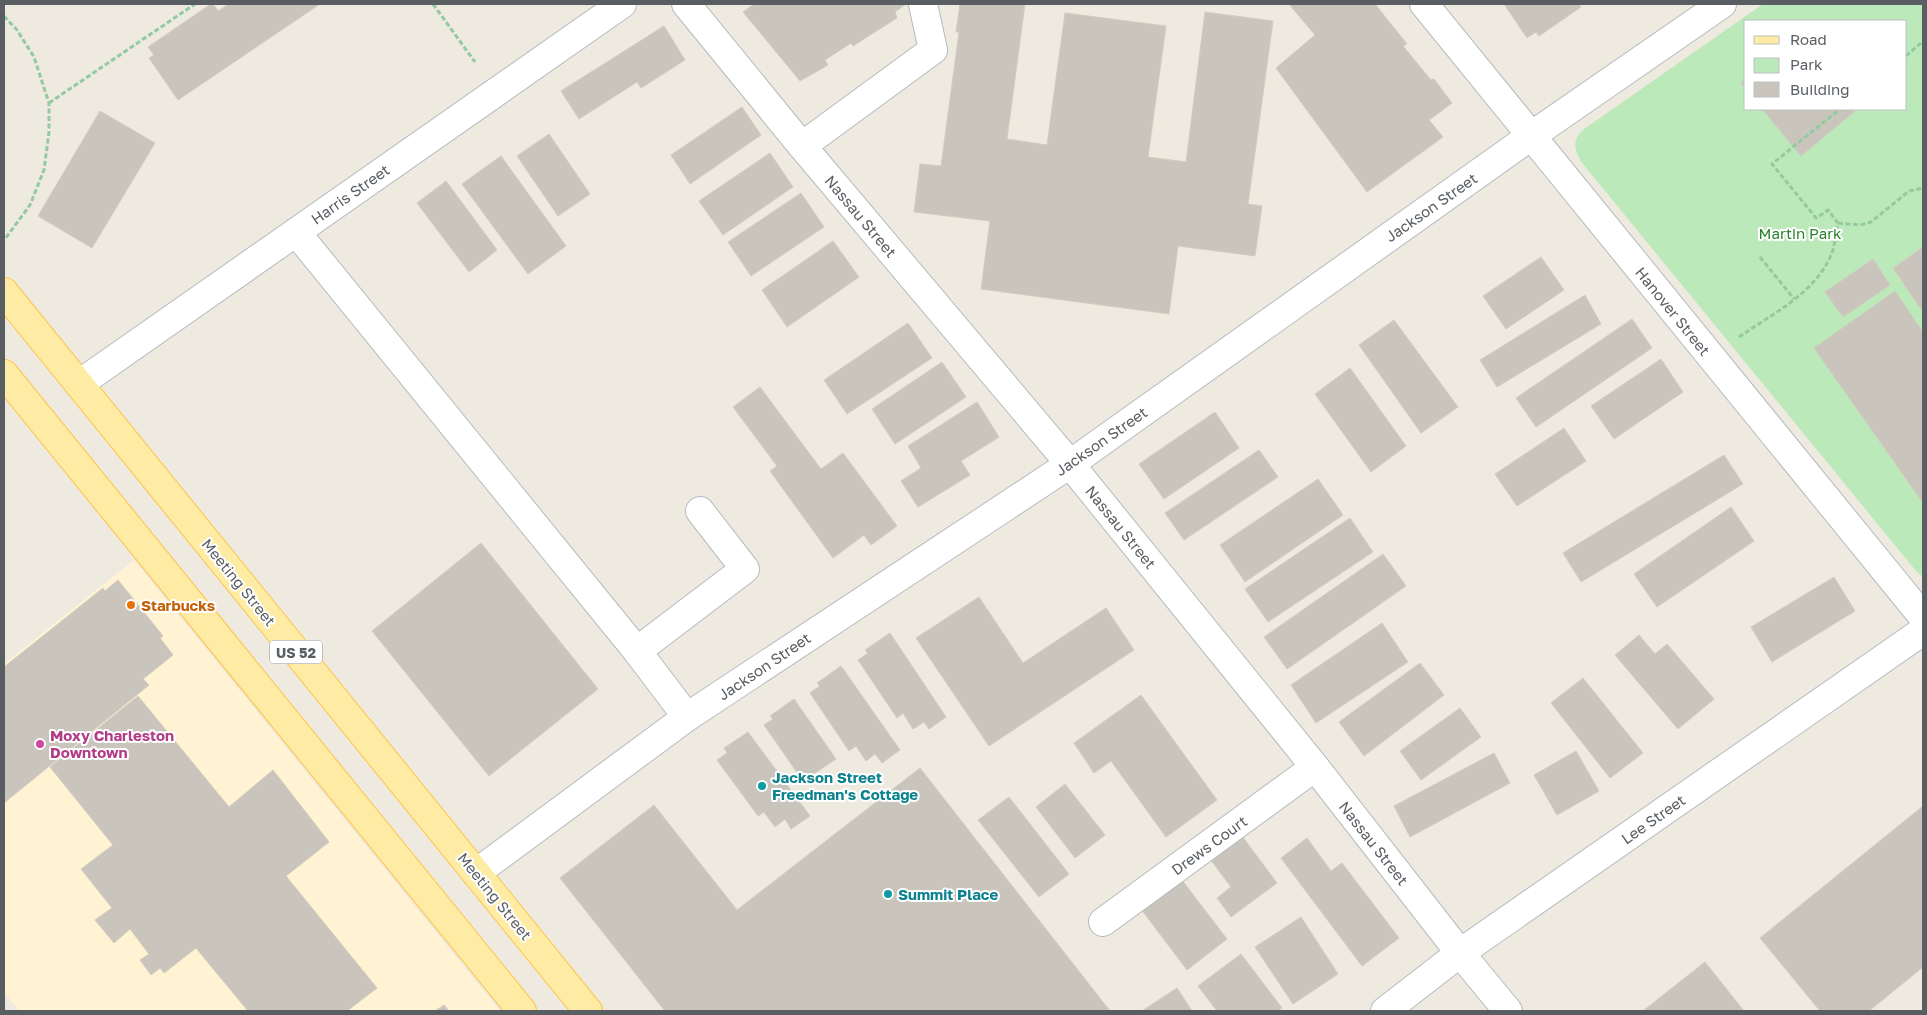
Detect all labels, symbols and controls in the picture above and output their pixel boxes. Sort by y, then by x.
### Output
legend [1744,20,1907,110]
text: Road [1790,30,1827,48]
text: Park [1790,55,1823,73]
text: Building [1790,80,1850,98]
street label: Harris Street [307,160,393,228]
street label: Jackson Street [1382,169,1480,245]
street label: Nassau Street [821,171,901,261]
park label: Martin Park [1759,224,1842,242]
street label: Hanover Street [1632,263,1714,359]
street label: Jackson Street [1052,403,1150,479]
street label: Nassau Street [1082,482,1160,572]
street label: Meeting Street [198,535,280,629]
place label: Starbucks [141,596,215,614]
marker: Starbucks [125,599,137,611]
street label: Jackson Street [714,628,814,704]
road number: US 52 [270,640,322,664]
place label: Moxy Charleston Downtown [50,726,174,761]
marker: Moxy Charleston Downtown [34,738,46,750]
place label: Jackson Street Freedman's Cottage [772,768,918,803]
marker: Jackson Street Freedman's Cottage [756,780,768,792]
street label: Lee Street [1618,790,1688,848]
street label: Nassau Street [1336,797,1412,889]
street label: Drews Court [1168,812,1250,878]
street label: Meeting Street [454,849,536,943]
place label: Summit Place [898,885,998,903]
marker: Summit Place [882,888,894,900]

